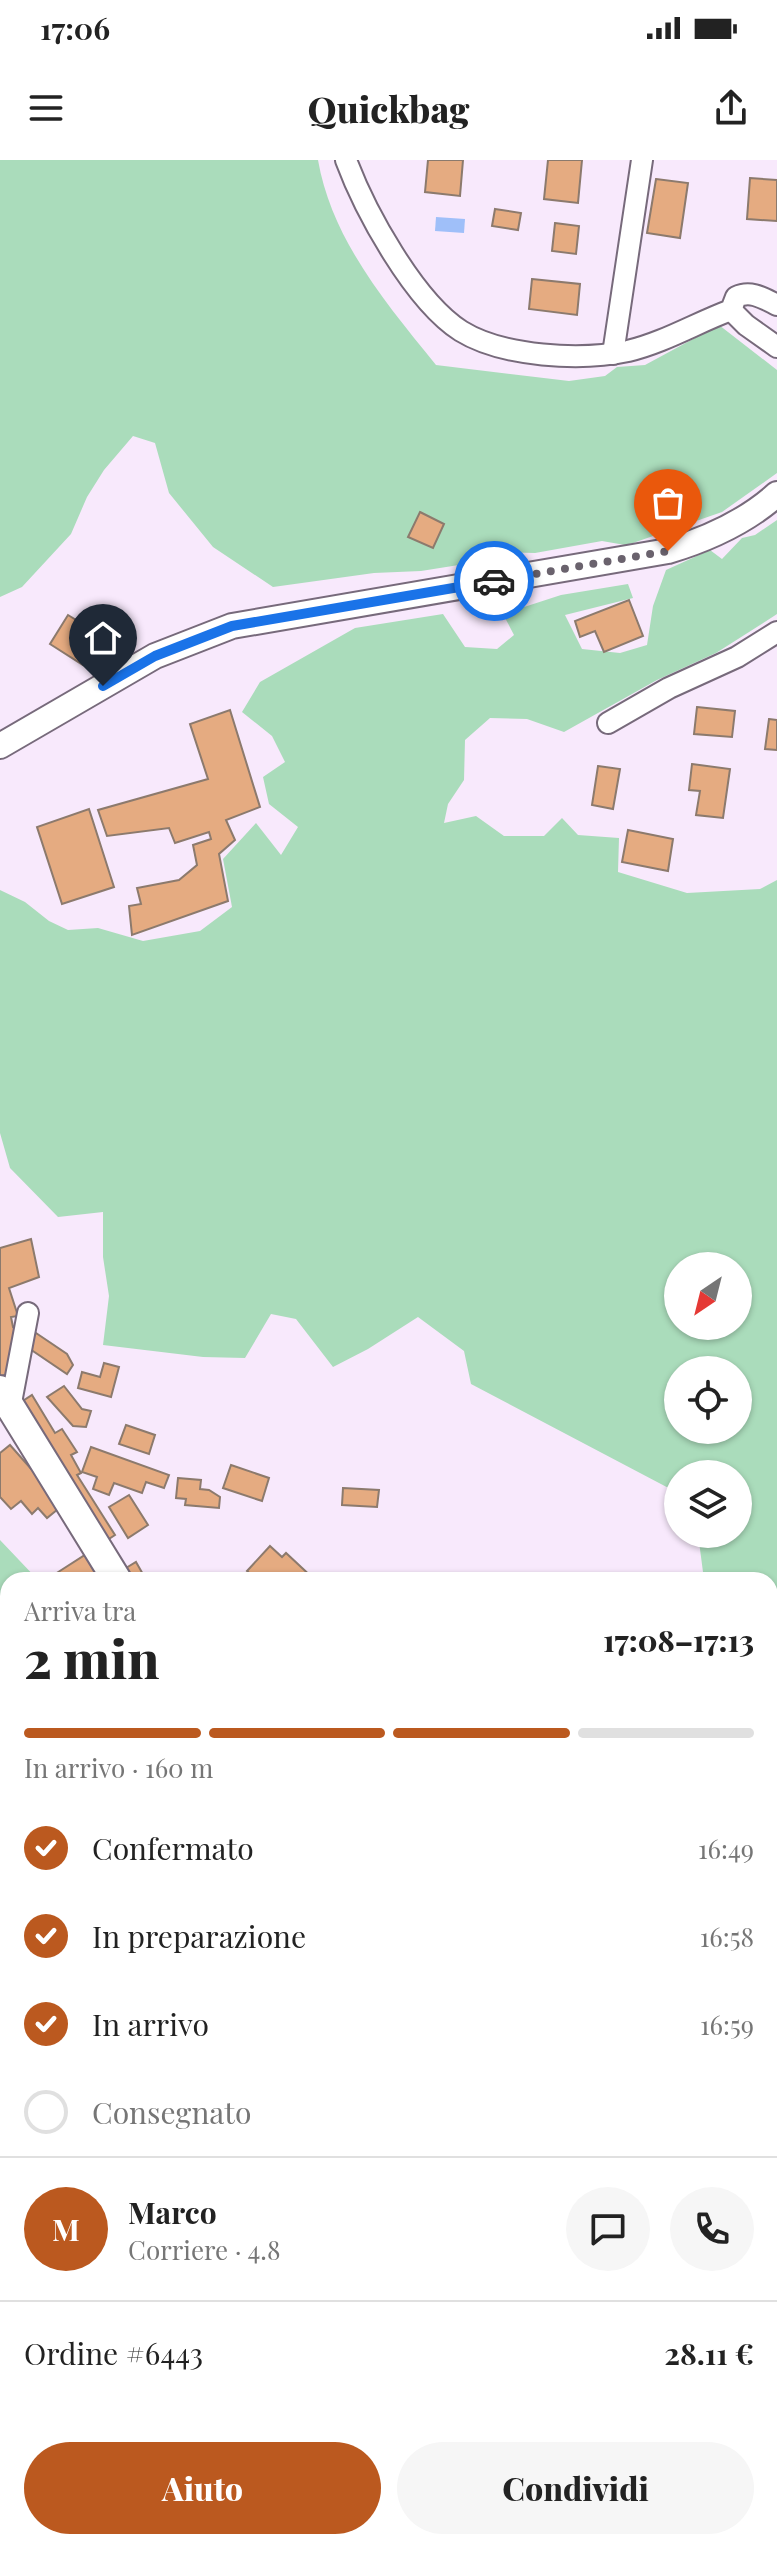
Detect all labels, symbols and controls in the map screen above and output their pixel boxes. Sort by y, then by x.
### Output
text: 17:06 [40,8,110,48]
text: Quickbag [307,84,470,132]
icon: menu [24,86,68,130]
icon: share [709,86,753,130]
pin [634,469,702,551]
icon: bag [646,481,690,525]
courier [454,541,534,621]
icon: car [472,559,516,603]
pin [69,604,137,686]
icon: home [81,616,125,660]
north arrow [664,1252,752,1340]
map controls [664,1252,752,1548]
button: locate [664,1356,752,1444]
button: layers [664,1460,752,1548]
text: Arriva tra [24,1593,136,1628]
text: 17:08–17:13 [603,1620,754,1660]
text: 2 min [24,1623,159,1692]
text: In arrivo · 160 m [24,1750,213,1785]
icon: check [24,1826,68,1870]
text: Confermato [92,1828,254,1868]
text: 16:49 [698,1831,754,1866]
icon: check [24,1914,68,1958]
text: In preparazione [92,1916,306,1956]
text: 16:58 [700,1919,754,1954]
icon: check [24,2002,68,2046]
text: In arrivo [92,2004,209,2044]
text: 16:59 [700,2007,754,2042]
text: Consegnato [92,2092,251,2132]
button: chat [566,2187,650,2271]
button: phone [670,2187,754,2271]
text: Marco [128,2192,217,2232]
text: M [52,2209,80,2249]
text: Corriere · 4.8 [128,2232,280,2267]
text: Ordine #6443 [24,2333,203,2373]
text: 28.11 € [664,2333,754,2373]
button: Aiuto [24,2442,381,2534]
button: Condividi [397,2442,754,2534]

